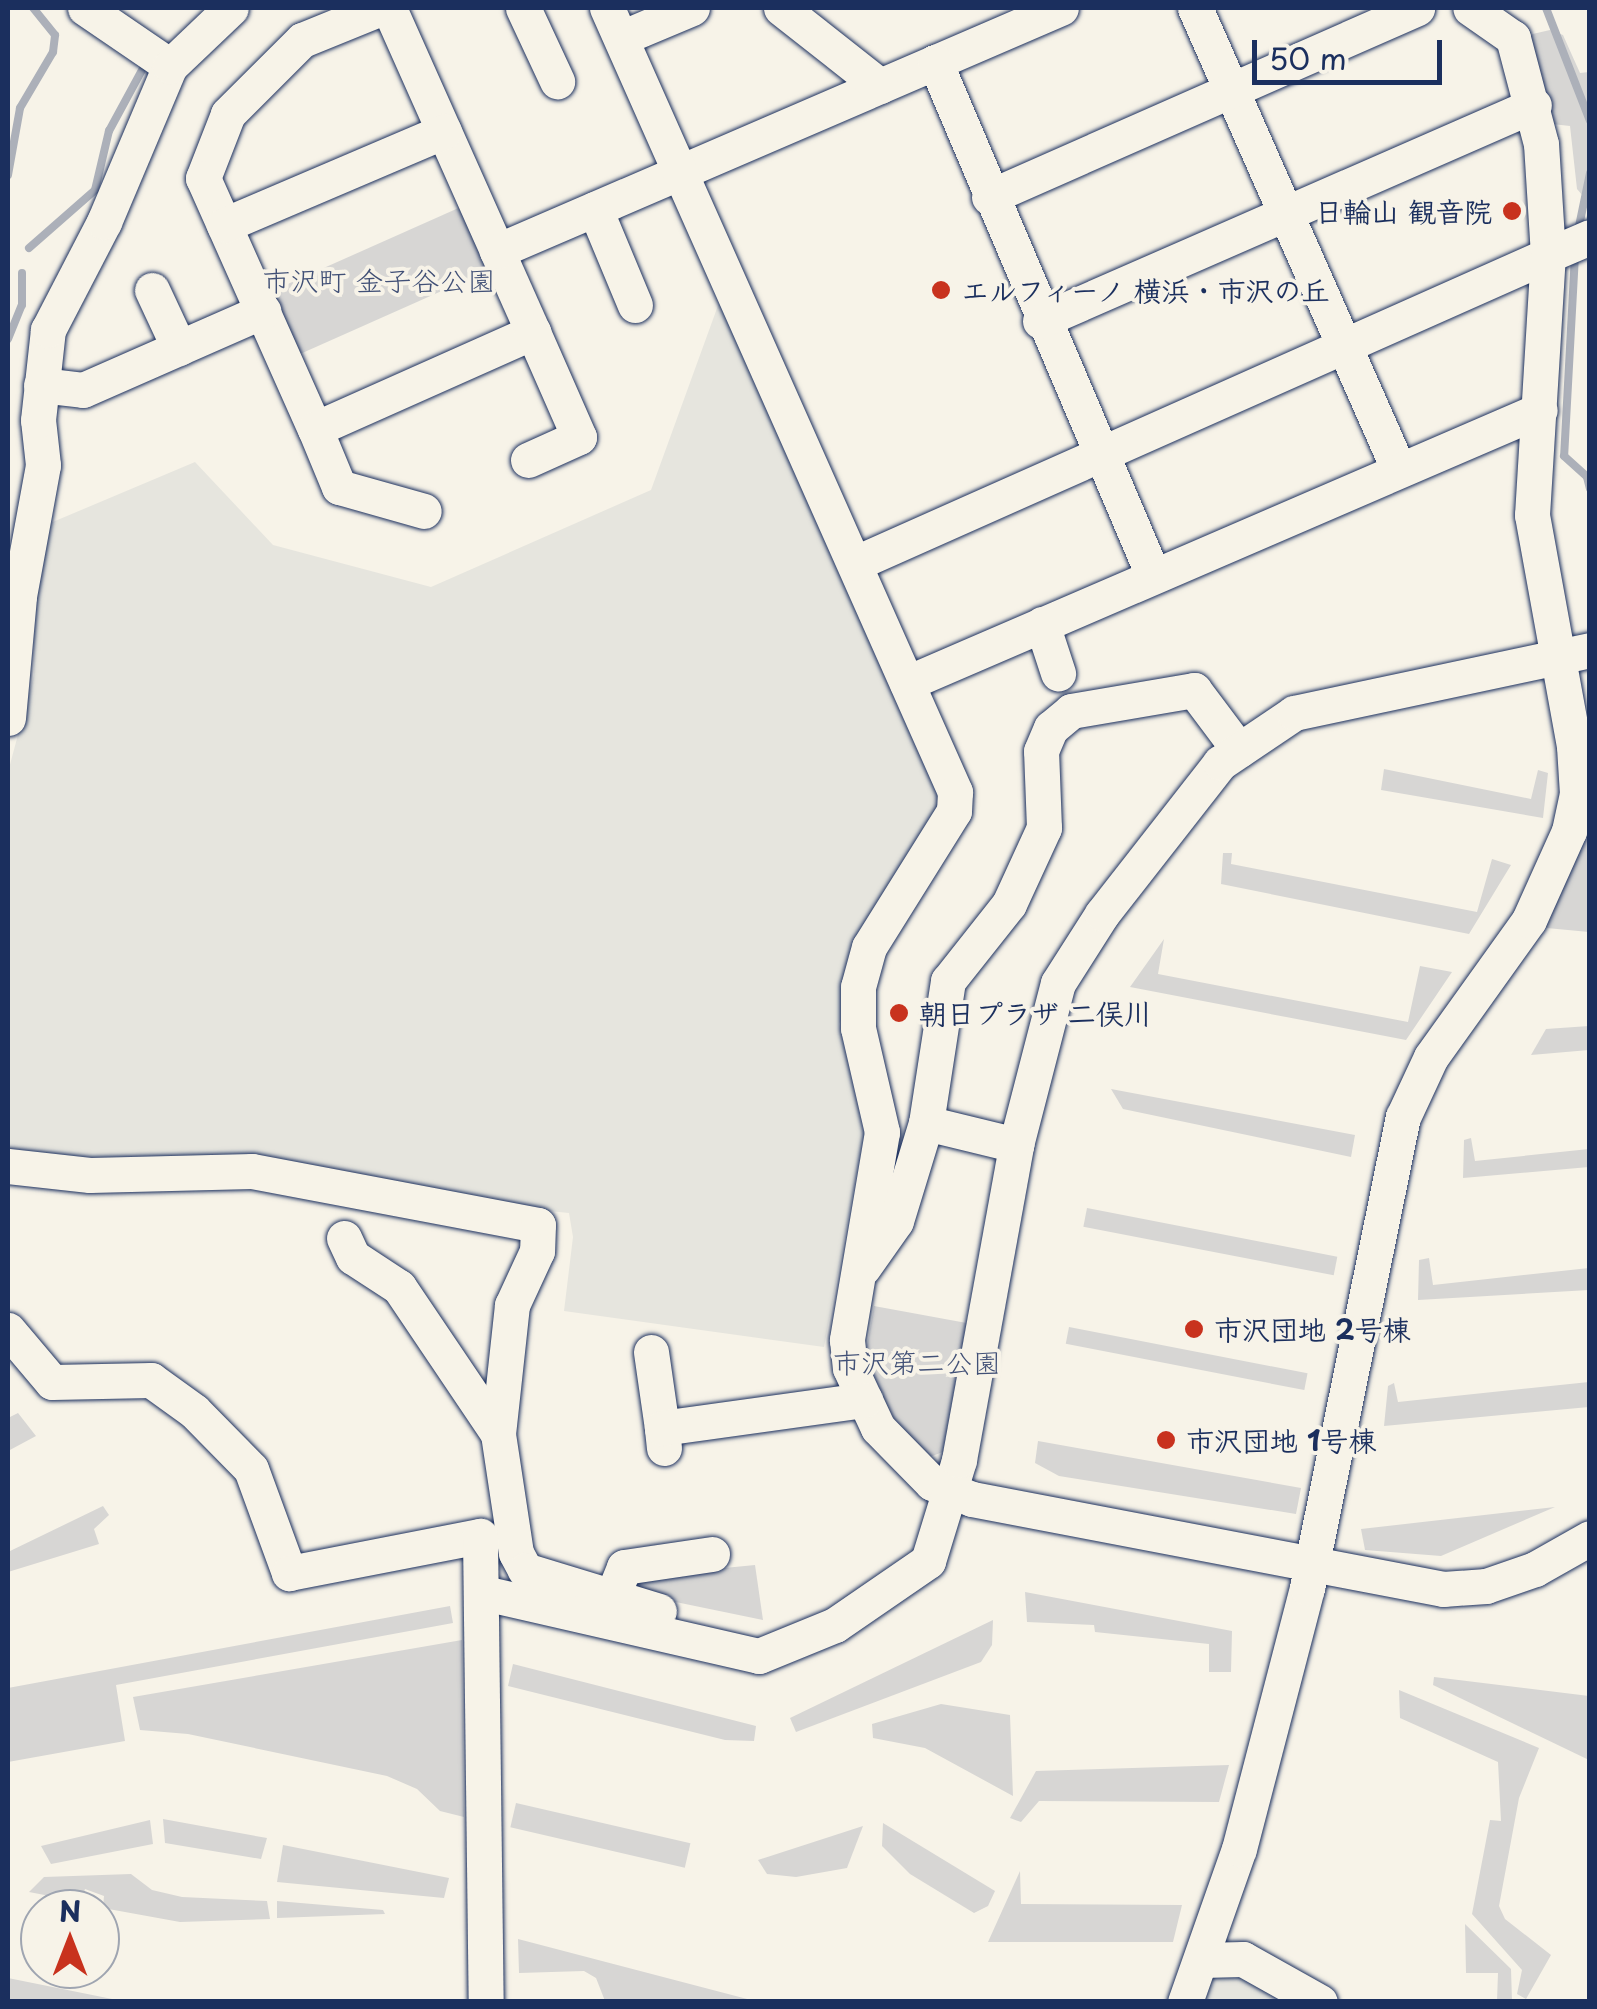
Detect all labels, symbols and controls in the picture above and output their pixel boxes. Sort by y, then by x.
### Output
scale bar [1257,20,1447,82]
text: 50 m [1269,35,1347,80]
place label: 日輪山 観音院 [1315,194,1492,228]
marker: 日輪山 観音院 [1501,200,1523,222]
park label: 市沢町 金子谷公園 [262,263,496,297]
place label: エルフィーノ 横浜・市沢の丘 [961,273,1334,307]
marker: エルフィーノ 横浜・市沢の丘 [930,279,952,301]
place label: 朝日プラザ 二俣川 [919,996,1152,1030]
marker: 朝日プラザ 二俣川 [888,1002,910,1024]
place label: 市沢団地 2号棟 [1214,1312,1411,1346]
marker: 市沢団地 2号棟 [1183,1318,1205,1340]
park label: 市沢第二公園 [833,1345,1001,1379]
place label: 市沢団地 1号棟 [1186,1423,1376,1457]
marker: 市沢団地 1号棟 [1155,1429,1177,1451]
north arrow [20,1889,120,1989]
text: N [59,1889,81,1932]

